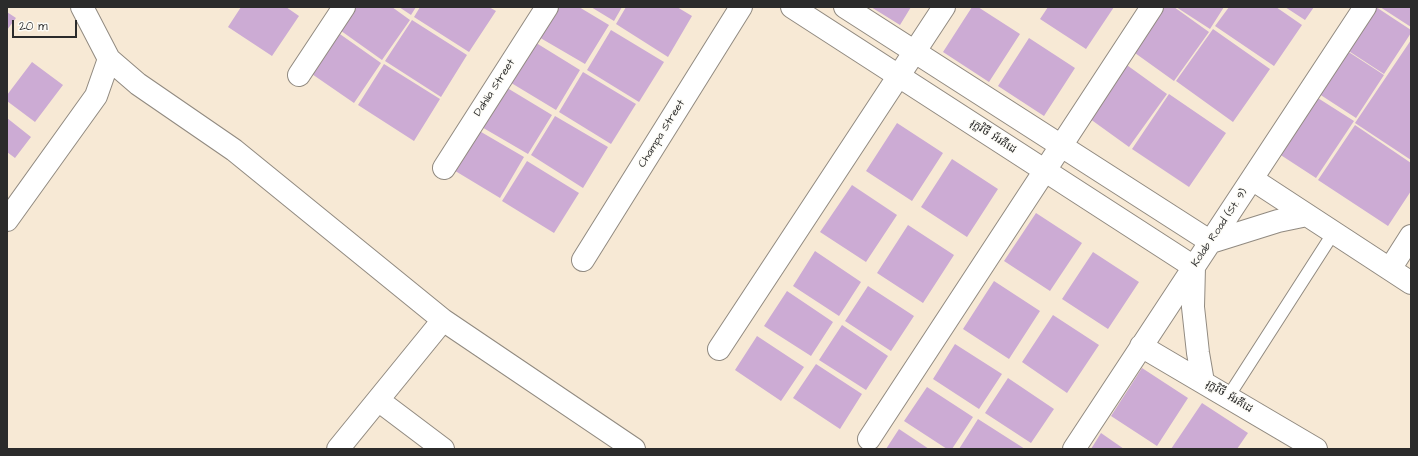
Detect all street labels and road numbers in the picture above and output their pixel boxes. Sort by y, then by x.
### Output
street label: Dahlia Street [472,57,518,119]
street label: Champa Street [636,98,688,170]
street label: រុក្ខវិថី អ័រគីដេ [967,117,1019,157]
street label: Kolab Road (St. 9) [1189,186,1251,270]
street label: រុក្ខវិថី អ័រគីដេ [1203,378,1255,416]

